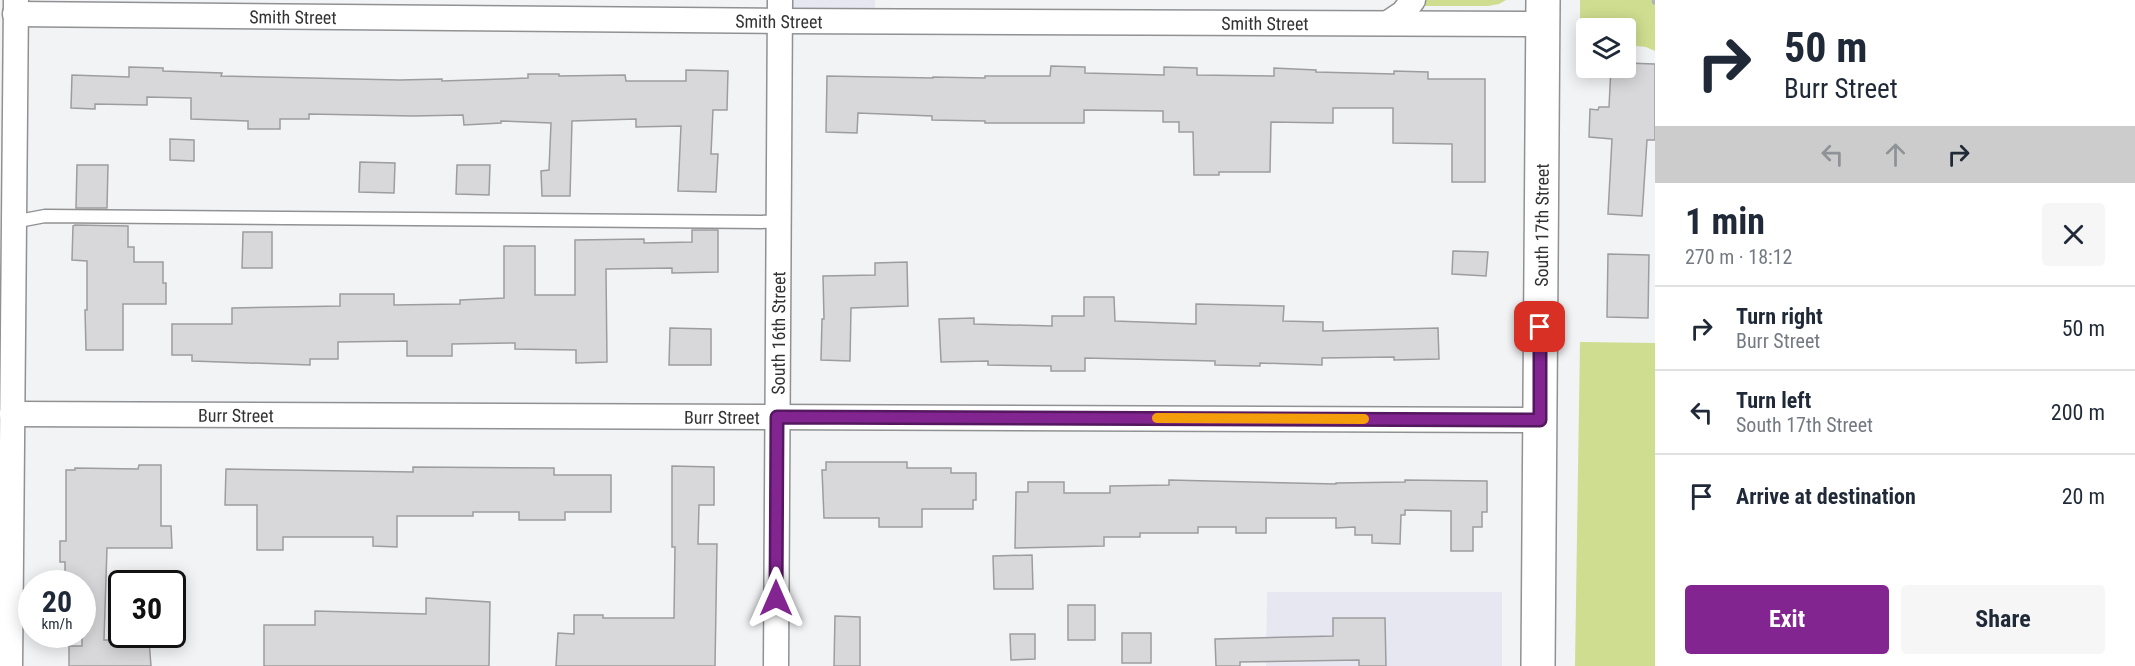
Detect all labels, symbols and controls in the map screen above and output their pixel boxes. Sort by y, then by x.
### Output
street label: Smith Street [249,6,337,27]
street label: Smith Street [735,10,823,32]
street label: Smith Street [1221,12,1309,34]
map controls [1576,18,1636,78]
button: layers [1576,18,1636,78]
text: 50 m [1784,23,1867,72]
icon: right [1685,24,1763,102]
text: Burr Street [1784,73,1898,105]
icon: left [1816,138,1849,171]
icon: ahead [1879,138,1912,171]
icon: right [1942,138,1975,171]
street label: South 17th Street [1530,163,1552,287]
text: 1 min [1685,201,1765,243]
button: close [2042,203,2105,266]
text: 270 m · 18:12 [1685,245,1792,269]
street label: South 16th Street [767,271,789,395]
pin [1514,301,1565,352]
text: Turn right [1736,304,1823,329]
icon: arrive [1523,310,1556,343]
icon: right [1685,312,1718,345]
text: 50 m [2062,316,2105,341]
text: Burr Street [1736,329,1820,353]
text: Turn left [1736,388,1811,413]
icon: left [1685,396,1718,429]
text: 200 m [2051,400,2105,425]
street label: Burr Street [198,404,274,426]
street label: Burr Street [684,406,760,427]
text: South 17th Street [1736,413,1873,437]
icon: arrive [1685,480,1718,513]
text: Arrive at destination [1736,484,1916,509]
text: 20 m [2062,484,2105,509]
position arrow [744,566,808,630]
speed limit sign: 30 [108,570,186,648]
text: 20 [42,584,72,619]
button: Exit [1685,585,1889,654]
button: Share [1901,585,2105,654]
text: km/h [42,615,72,633]

